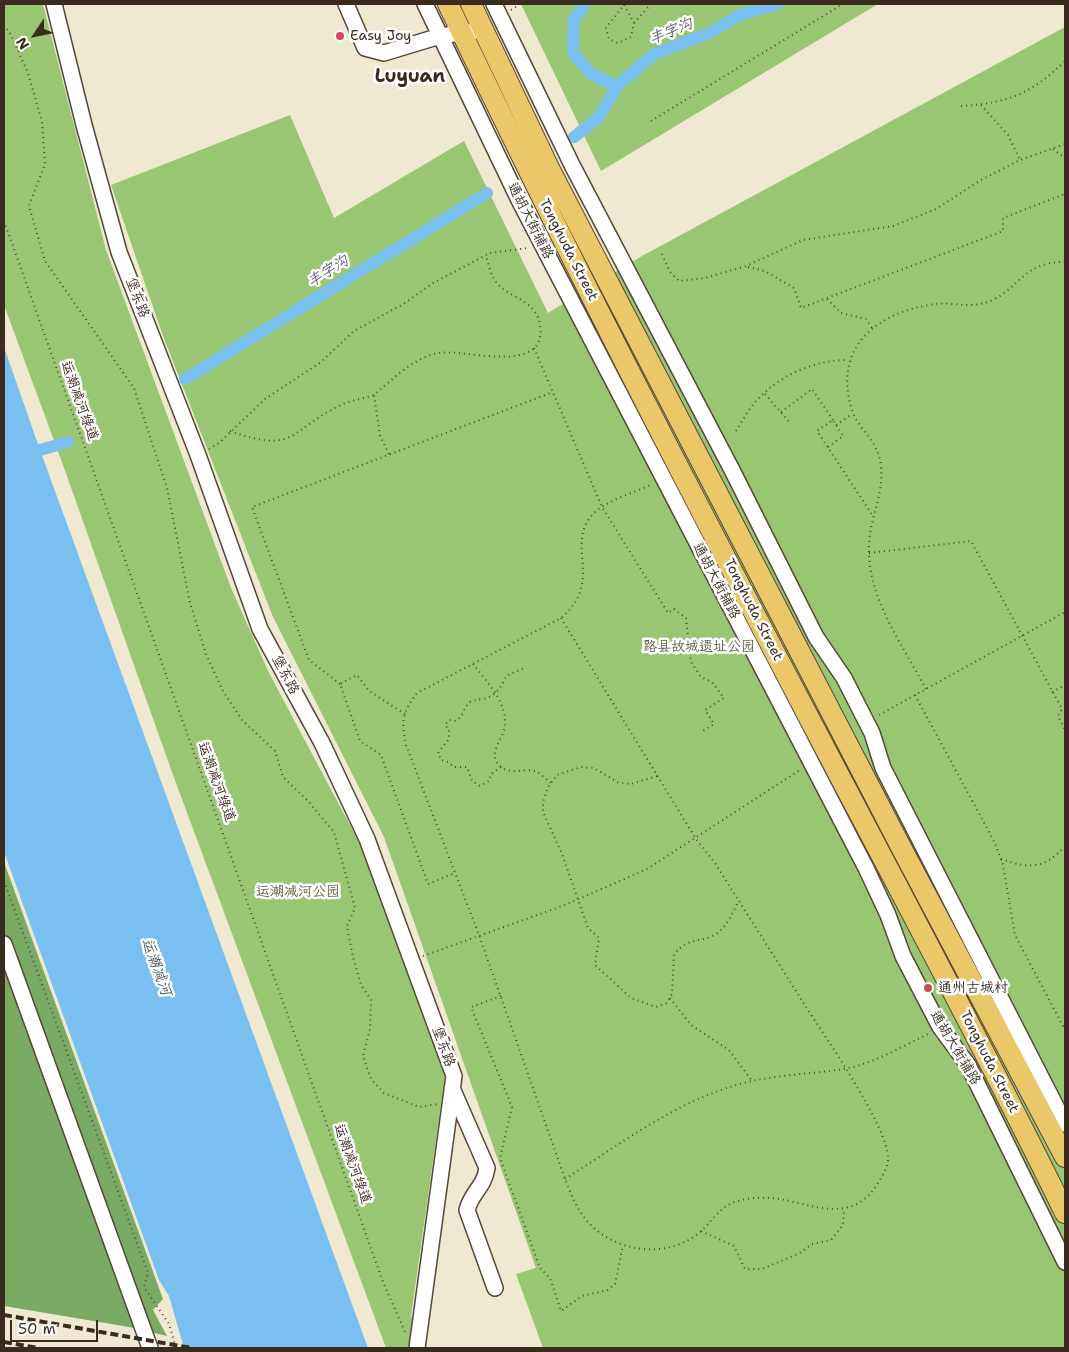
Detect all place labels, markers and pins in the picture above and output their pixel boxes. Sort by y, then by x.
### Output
place label: Easy Joy [350,28,411,44]
marker: Easy Joy [334,30,346,42]
place label: 通州古城村 [938,980,1008,996]
marker: 通州古城村 [922,982,934,994]

